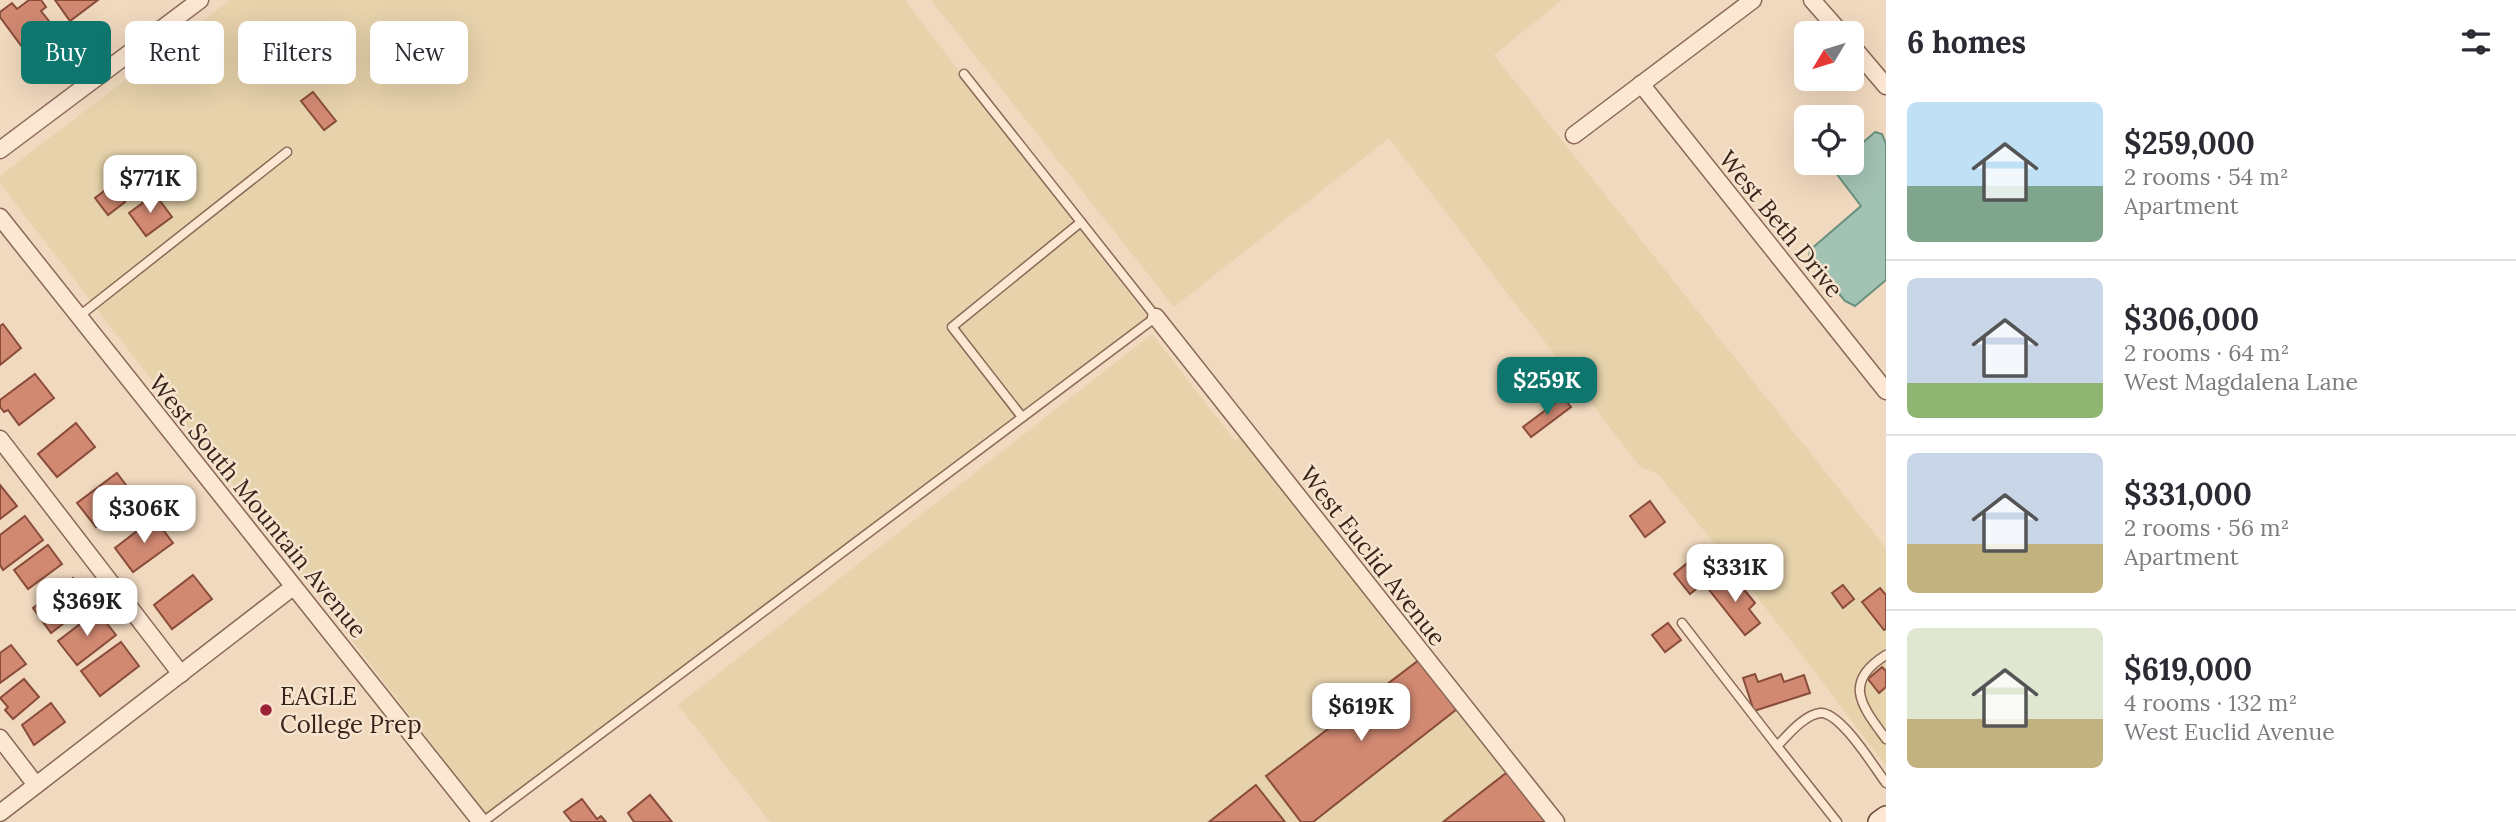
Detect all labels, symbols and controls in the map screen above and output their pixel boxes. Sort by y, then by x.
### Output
chip: Buy [21,21,111,84]
chip: Rent [125,21,224,84]
chip: Filters [238,21,356,84]
chip: New [370,21,468,84]
north arrow [1794,21,1864,91]
map controls [1794,21,1864,175]
text: 6 homes [1907,23,2026,61]
icon: filters [2457,23,2495,61]
button: locate [1794,105,1864,175]
text: $259,000 [2124,124,2255,162]
icon: home [1963,130,2047,214]
street label: West Beth Drive [1712,144,1850,304]
pin: $771K [101,156,199,215]
text: 2 rooms · 54 m² [2124,162,2289,191]
text: $771K [119,163,181,192]
text: Apartment [2124,191,2239,220]
text: $306,000 [2124,300,2259,338]
icon: home [1963,306,2047,390]
text: 2 rooms · 64 m² [2124,338,2289,367]
pin: $259K [1498,358,1596,417]
text: $259K [1513,365,1581,394]
text: West Magdalena Lane [2124,367,2358,396]
street label: West South Mountain Avenue [142,368,374,644]
street label: West Euclid Avenue [1293,460,1453,652]
text: $331,000 [2124,475,2252,513]
icon: home [1963,481,2047,565]
pin: $306K [95,486,193,545]
text: $306K [109,493,179,522]
text: 2 rooms · 56 m² [2124,513,2289,542]
text: Apartment [2124,542,2239,571]
pin: $331K [1686,544,1784,604]
text: $331K [1703,552,1768,581]
pin: $369K [38,578,136,638]
text: $369K [52,586,122,615]
text: $619,000 [2124,650,2252,688]
icon: home [1963,656,2047,740]
place label: EAGLE College Prep [280,681,421,740]
pin: $619K [1312,684,1410,743]
text: 4 rooms · 132 m² [2124,688,2297,717]
text: $619K [1328,691,1394,720]
marker: EAGLE College Prep [258,702,274,718]
text: West Euclid Avenue [2124,717,2335,746]

